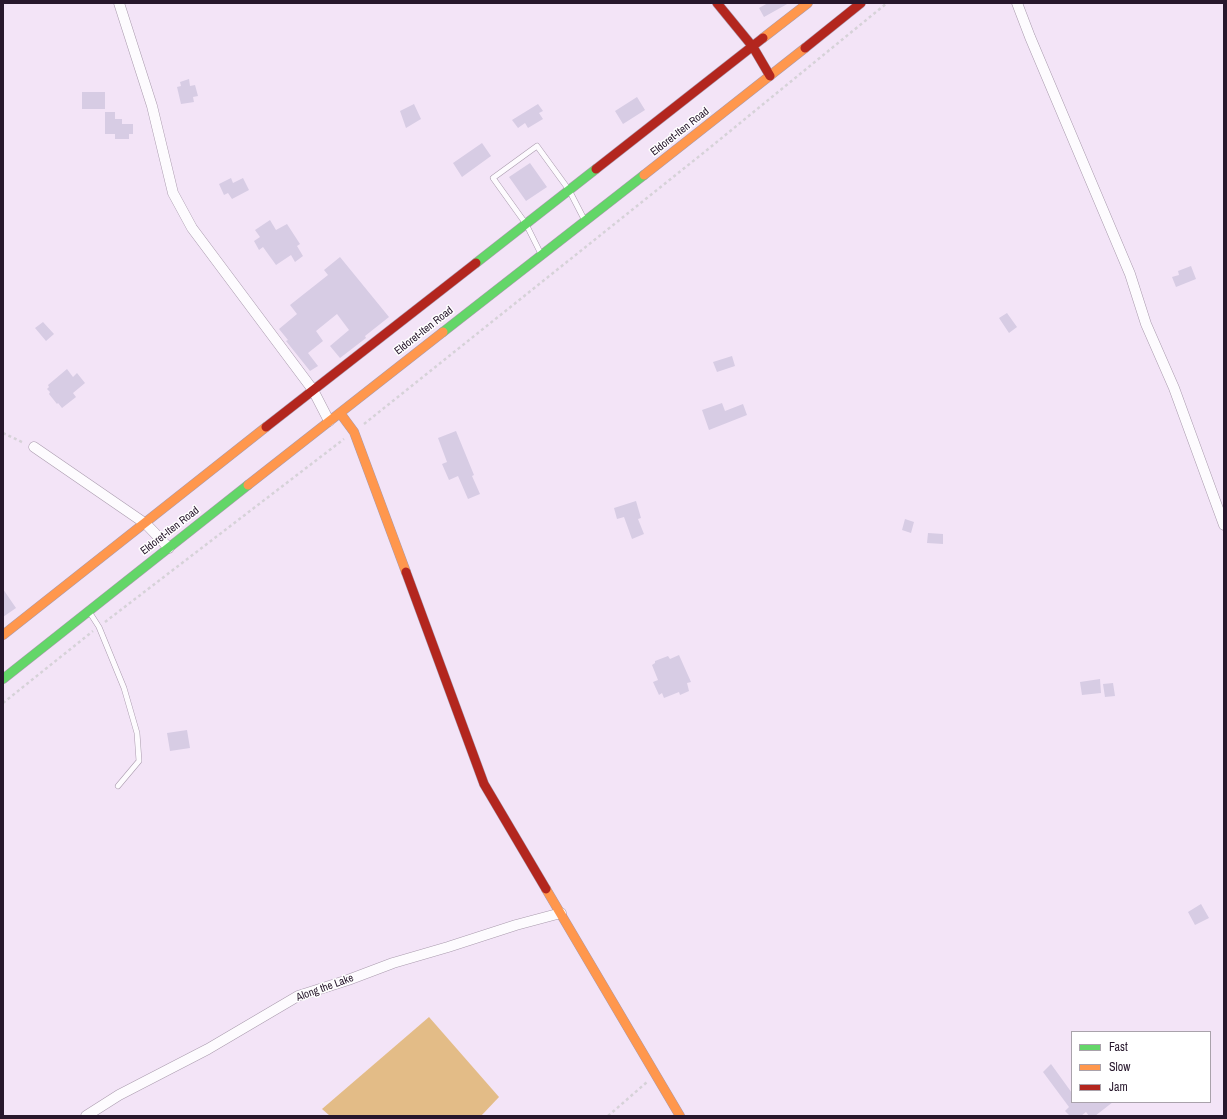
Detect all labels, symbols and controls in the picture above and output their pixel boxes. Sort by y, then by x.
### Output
street label: Eldoret-Iten Road [648,105,712,159]
street label: Eldoret-Iten Road [392,304,456,358]
street label: Eldoret-Iten Road [138,504,202,558]
street label: Along the Lake [294,972,356,1004]
legend [1071,1031,1211,1103]
text: Fast [1109,1039,1128,1055]
text: Slow [1109,1059,1130,1075]
text: Jam [1109,1079,1128,1095]

